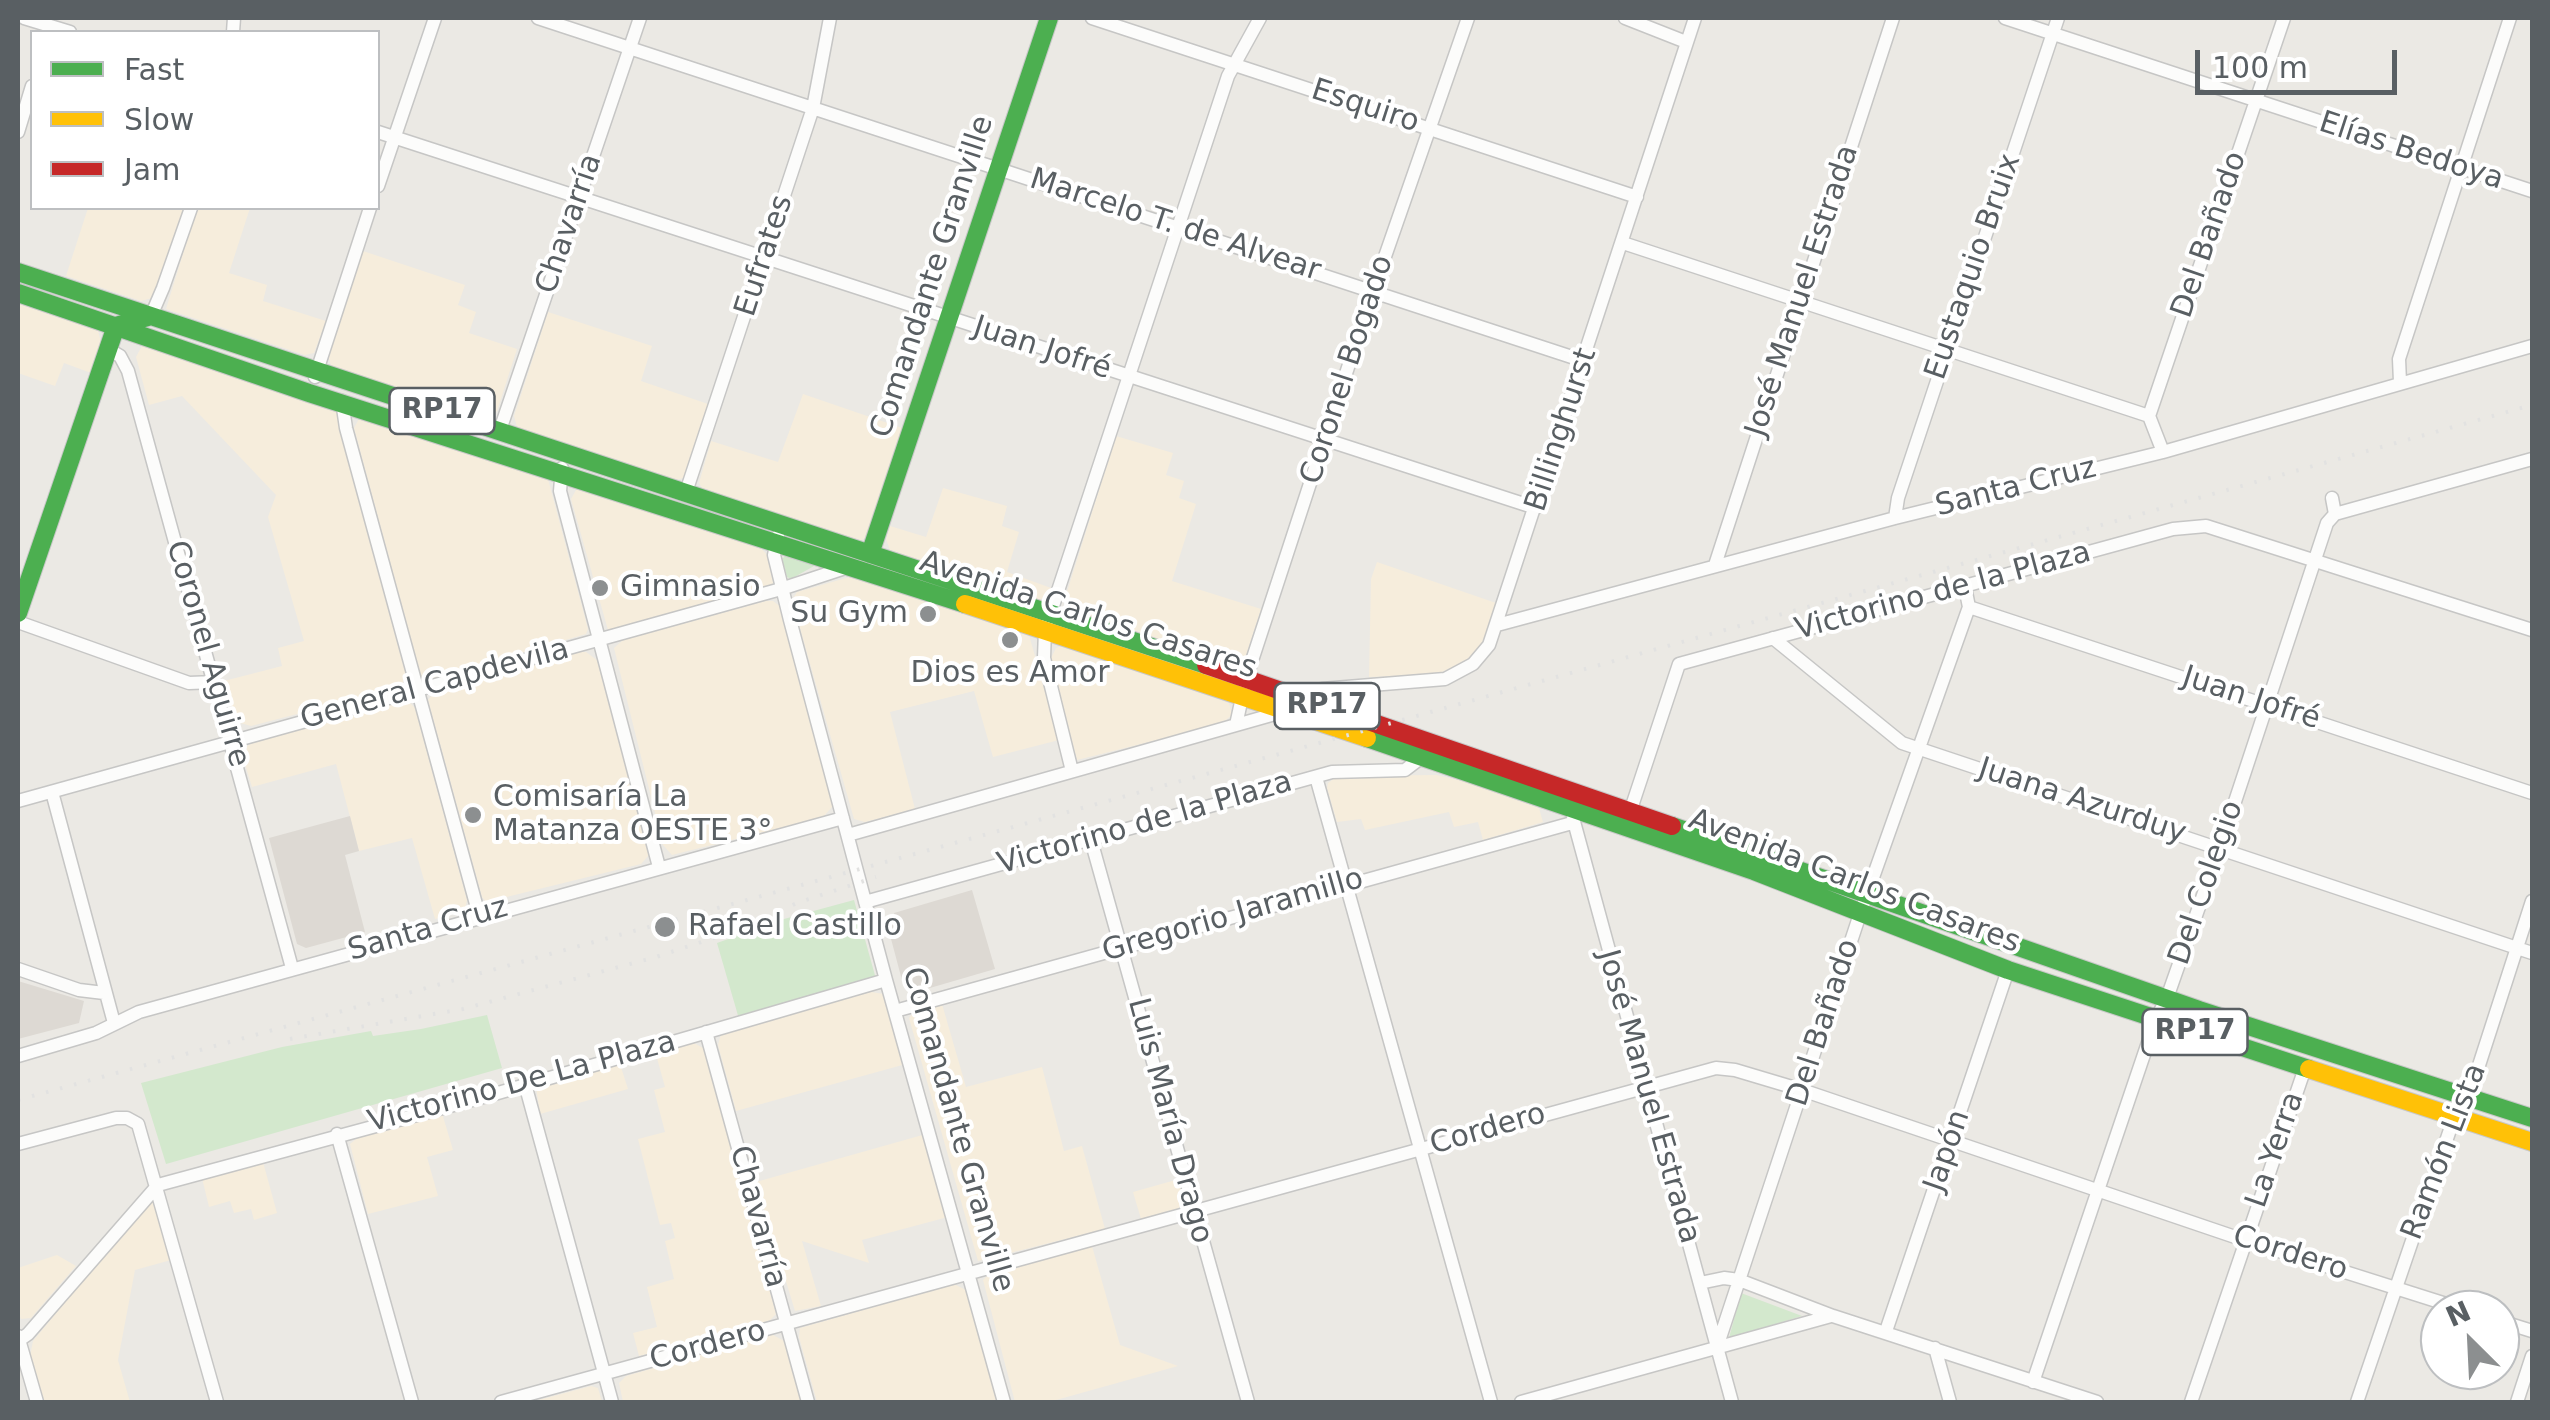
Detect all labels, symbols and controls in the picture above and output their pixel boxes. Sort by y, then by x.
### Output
legend [30,30,380,210]
scale bar [2200,30,2402,92]
text: 100 m [2212,50,2308,85]
text: Fast [124,52,184,87]
street label: Esquiro [1307,73,1423,141]
text: Slow [124,102,194,137]
street label: Elías Bedoya [2314,105,2508,199]
street label: Comandante Granville [864,112,1002,442]
street label: José Manuel Estrada [1739,141,1867,441]
street label: Del Bañado [2165,147,2255,323]
street label: Chavarría [529,149,611,299]
street label: Eustaquio Bruix [1919,150,2029,384]
text: Jam [124,152,180,187]
street label: Marcelo T. de Alvear [1025,162,1325,290]
street label: Eufrates [729,191,801,321]
street label: Coronel Bogado [1294,251,1402,489]
street label: Juan Jofré [969,310,1115,388]
street label: Billinghurst [1519,344,1605,516]
road number: RP17 [390,388,494,434]
street label: Santa Cruz [1932,451,2100,525]
street label: Victorino de la Plaza [1791,535,2095,649]
street label: Coronel Aguirre [158,537,256,771]
street label: Avenida Carlos Casares [915,545,1261,687]
place label: Gimnasio [620,570,761,606]
marker: Gimnasio [589,577,611,599]
place label: Su Gym [790,596,908,632]
marker: Su Gym [917,603,939,625]
marker: Dios es Amor [999,629,1021,651]
street label: General Capdevila [297,632,573,738]
place label: Dios es Amor [910,656,1110,692]
street label: Juan Jofré [2178,660,2324,738]
road number: RP17 [1274,683,1380,729]
street label: Juana Azurduy [1974,751,2190,853]
street label: Victorino de la Plaza [994,765,1296,883]
place label: Comisaría La Matanza OESTE 3° [493,780,773,850]
street label: Del Colegio [2162,796,2252,970]
street label: Avenida Carlos Casares [1683,802,2025,962]
marker: Comisaría La Matanza OESTE 3° [462,804,484,826]
street label: Gregorio Jaramillo [1098,862,1368,970]
street label: Santa Cruz [344,890,512,970]
place label: Rafael Castillo [688,909,902,945]
marker: Rafael Castillo [652,914,678,940]
street label: Del Bañado [1780,935,1868,1111]
street label: José Manuel Estrada [1589,946,1707,1248]
street label: Comandante Granville [893,963,1021,1297]
street label: Luis María Drago [1119,994,1219,1248]
road number: RP17 [2142,1009,2248,1055]
street label: Victorino De La Plaza [364,1025,680,1141]
street label: Ramón Lista [2395,1059,2495,1245]
street label: La Yerra [2239,1087,2313,1213]
street label: Cordero [1426,1096,1550,1164]
street label: Japón [1917,1106,1979,1196]
street label: Chavarría [721,1142,793,1292]
street label: Cordero [2228,1219,2352,1289]
north arrow [2420,1290,2520,1390]
text: N [2441,1294,2476,1334]
street label: Cordero [646,1313,770,1379]

